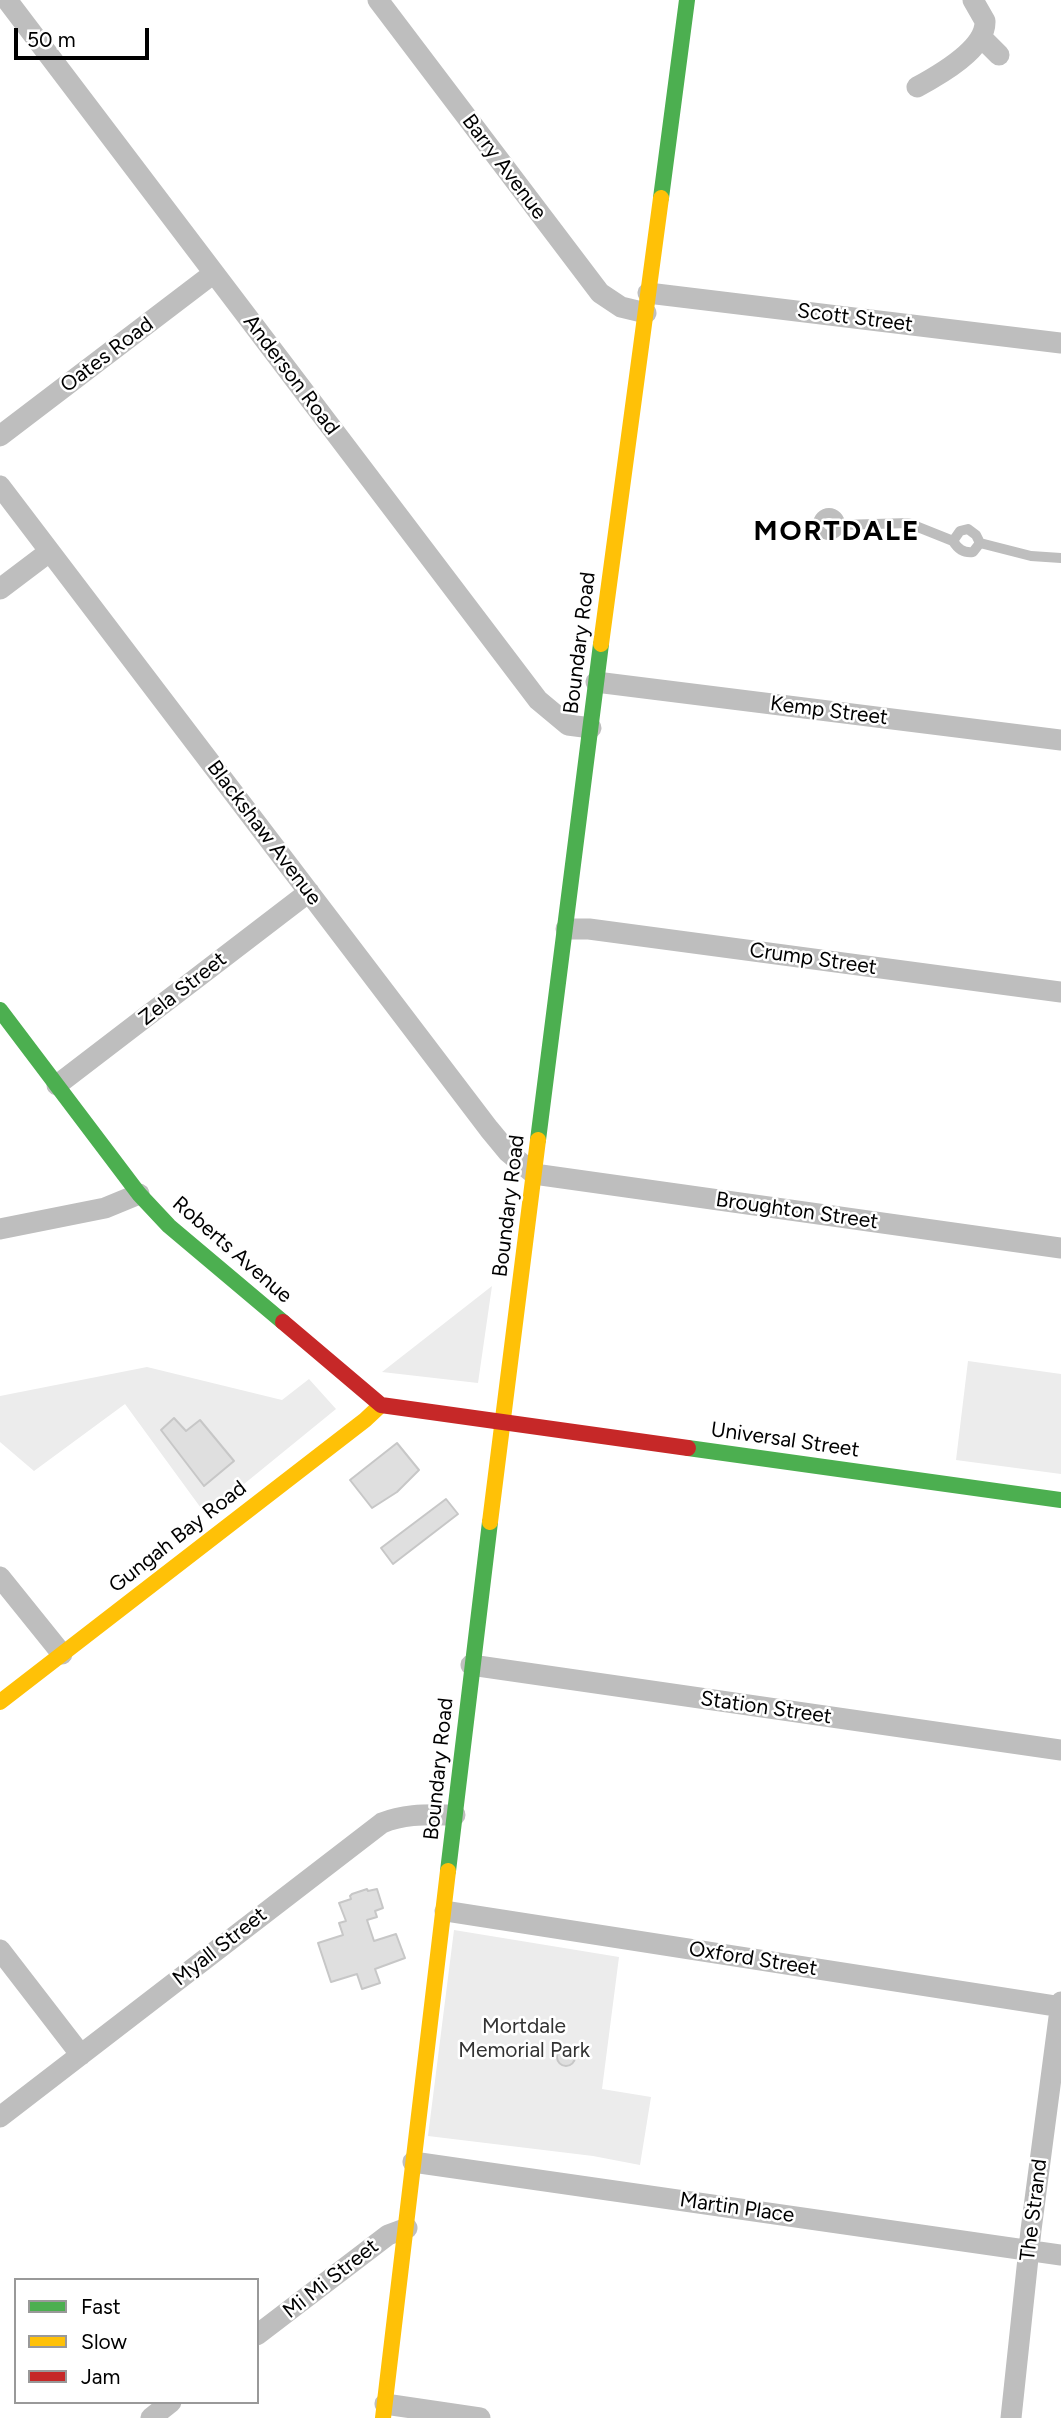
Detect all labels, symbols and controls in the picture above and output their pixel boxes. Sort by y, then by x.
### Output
scale bar [18,14,152,58]
text: 50 m [27,27,76,52]
street label: Barry Avenue [456,110,552,224]
street label: Scott Street [796,298,914,338]
street label: Anderson Road [238,310,344,440]
street label: Oates Road [56,312,158,398]
district label: MORTDALE [754,515,920,549]
street label: Boundary Road [559,570,601,716]
street label: Kemp Street [769,691,889,731]
street label: Blackshaw Avenue [201,756,327,910]
street label: Crump Street [748,938,878,980]
street label: Zela Street [134,947,232,1031]
street label: Boundary Road [488,1133,530,1279]
street label: Broughton Street [714,1187,880,1235]
street label: Roberts Avenue [167,1191,297,1309]
street label: Universal Street [709,1417,861,1463]
street label: Gungah Bay Road [104,1476,252,1598]
street label: Station Street [699,1686,833,1730]
street label: Boundary Road [419,1697,459,1841]
street label: Myall Street [168,1902,272,1992]
street label: Oxford Street [687,1936,819,1982]
park label: Mortdale Memorial Park [458,2014,590,2064]
street label: The Strand [1015,2158,1053,2262]
street label: Martin Place [678,2187,796,2229]
street label: Mi Mi Street [278,2234,384,2324]
legend [14,2278,259,2404]
text: Fast [81,2294,121,2319]
text: Slow [81,2329,127,2354]
text: Jam [81,2364,120,2389]

